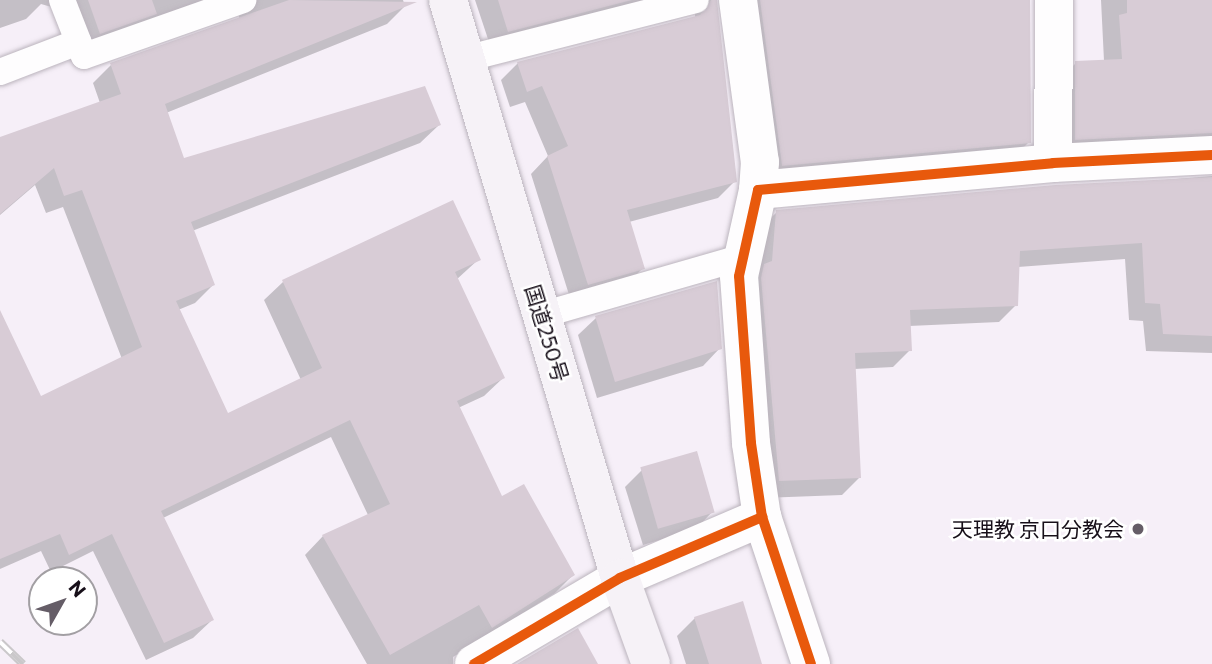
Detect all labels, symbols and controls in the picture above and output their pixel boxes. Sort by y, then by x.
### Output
street label: 国道250号 [520,281,574,385]
place label: 天理教 京口分教会 [952,516,1124,542]
marker: 天理教 京口分教会 [1130,521,1146,537]
north arrow [28,566,98,636]
text: N [65,576,91,601]

